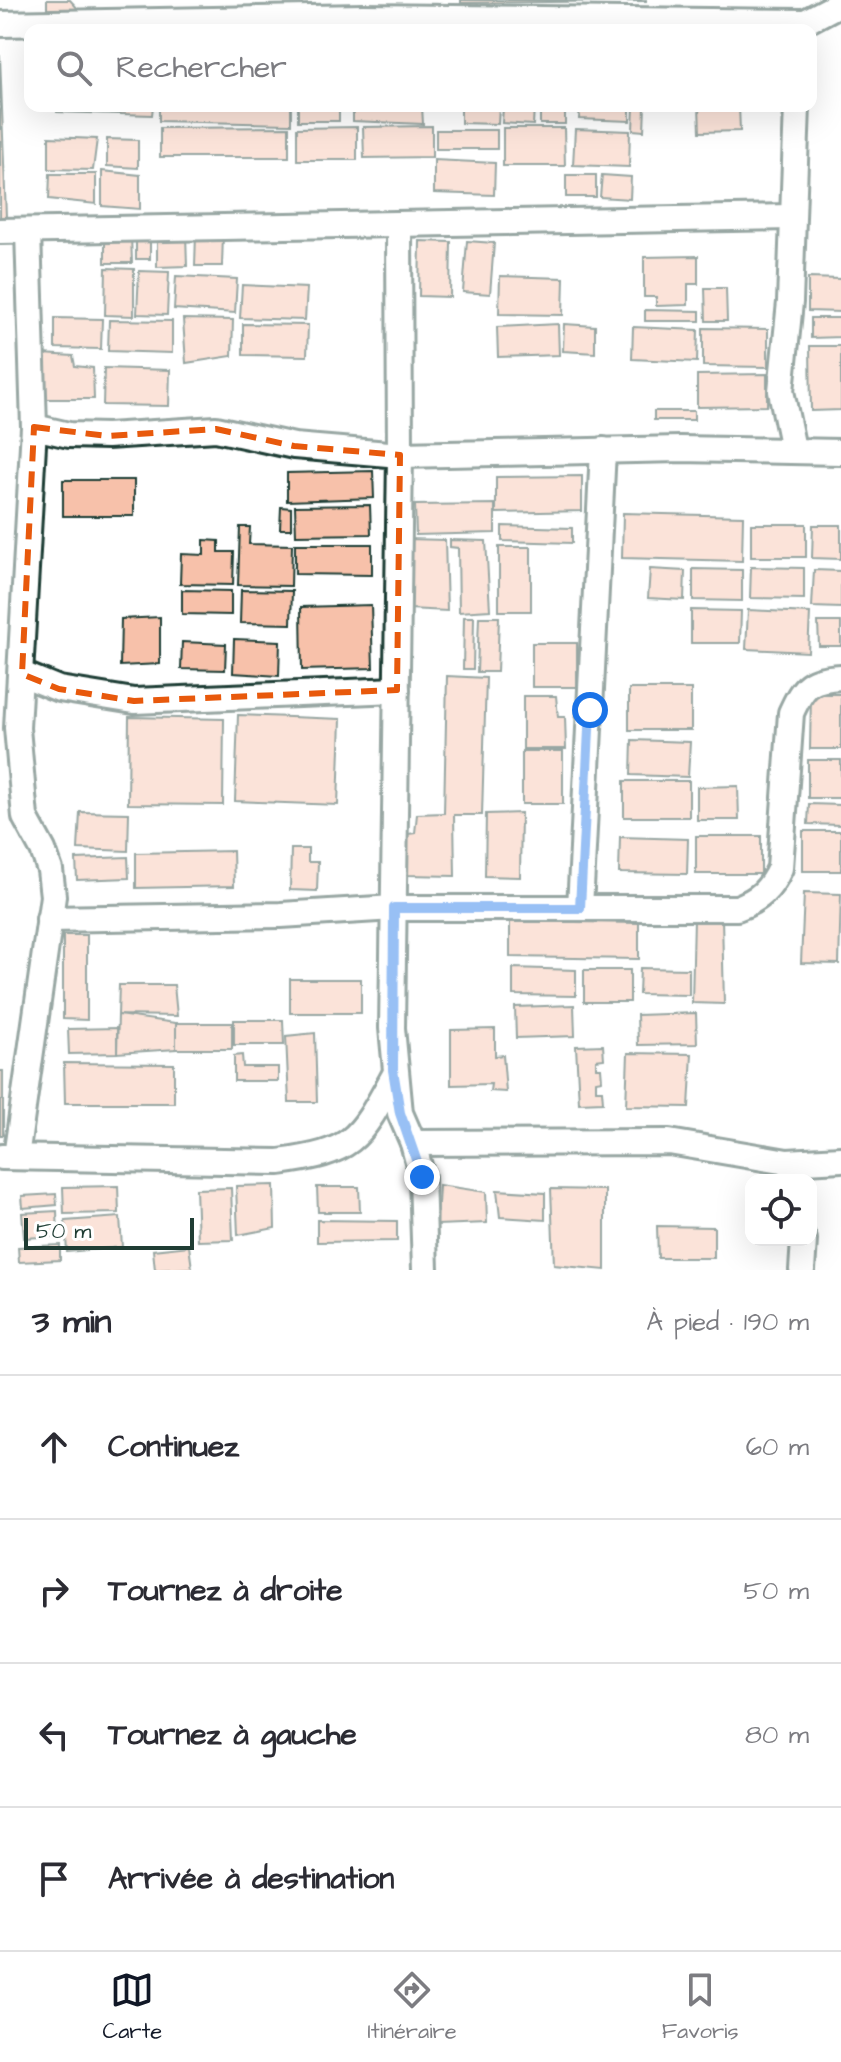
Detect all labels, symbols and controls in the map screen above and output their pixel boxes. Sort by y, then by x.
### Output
search box [24,24,817,112]
icon: search [52,46,96,90]
text: Rechercher [116,47,287,89]
route start [572,692,608,728]
route end [404,1159,440,1195]
map controls [745,1174,817,1246]
button: locate [745,1174,817,1246]
scale bar [24,1214,194,1250]
text: 50 m [36,1216,91,1247]
text: 3 min [32,1298,112,1346]
text: À pied · 190 m [646,1304,809,1340]
icon: ahead [32,1425,76,1469]
text: Continuez [108,1426,239,1468]
text: 60 m [746,1429,809,1465]
icon: right [32,1569,76,1613]
text: Tournez à droite [108,1570,342,1612]
text: 50 m [744,1573,809,1609]
icon: left [32,1713,76,1757]
text: Tournez à gauche [108,1714,357,1756]
text: 80 m [745,1717,809,1753]
icon: arrive [32,1857,76,1901]
text: Arrivée à destination [108,1858,394,1900]
tab: Carte [103,1968,162,2047]
tab: Itinéraire [367,1968,457,2047]
tab: Favoris [662,1968,738,2047]

